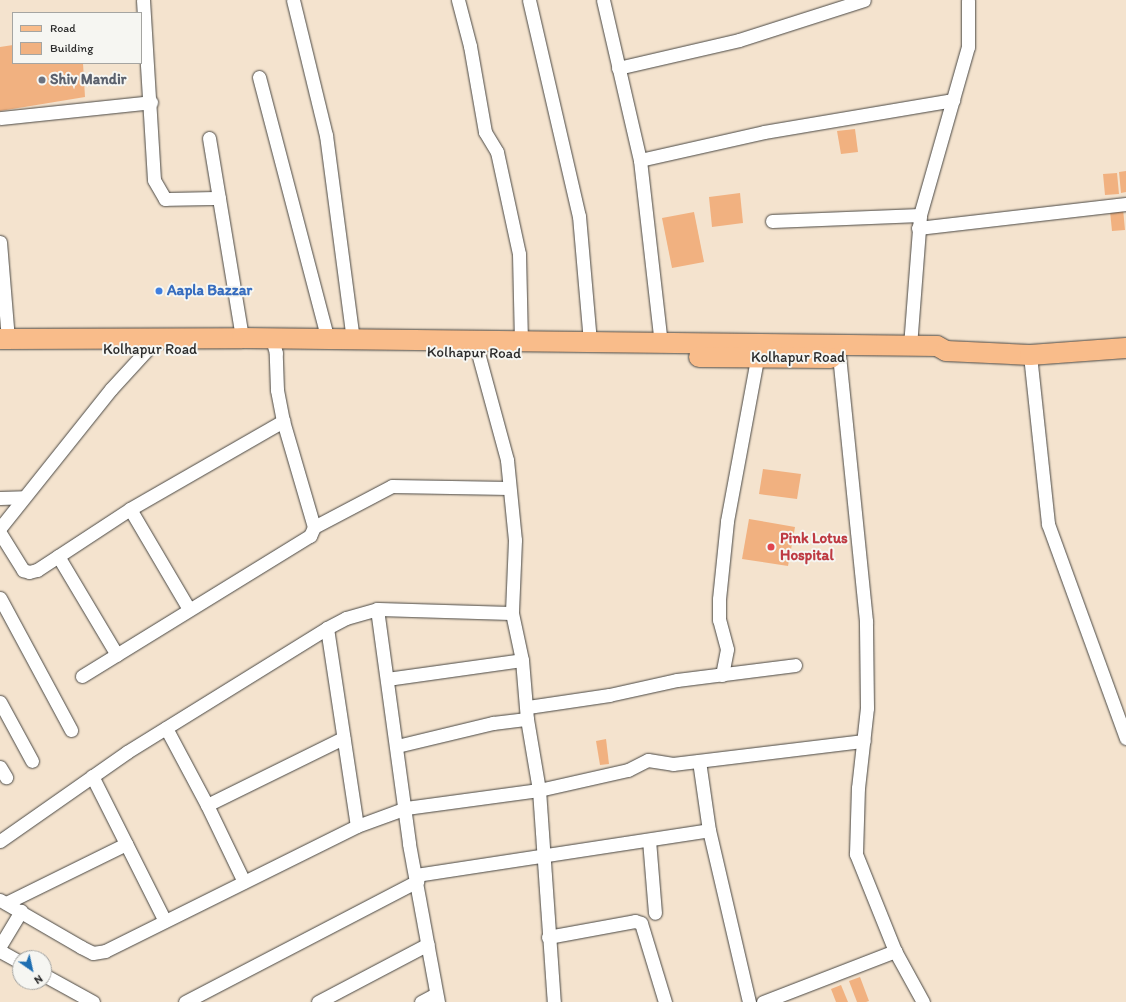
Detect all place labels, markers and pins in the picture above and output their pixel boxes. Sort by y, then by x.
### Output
place label: Shiv Mandir [50,71,127,89]
marker: Shiv Mandir [37,75,47,85]
place label: Aapla Bazzar [167,282,252,300]
marker: Aapla Bazzar [154,286,164,296]
place label: Pink Lotus Hospital [780,529,848,564]
marker: Pink Lotus Hospital [765,541,777,553]

